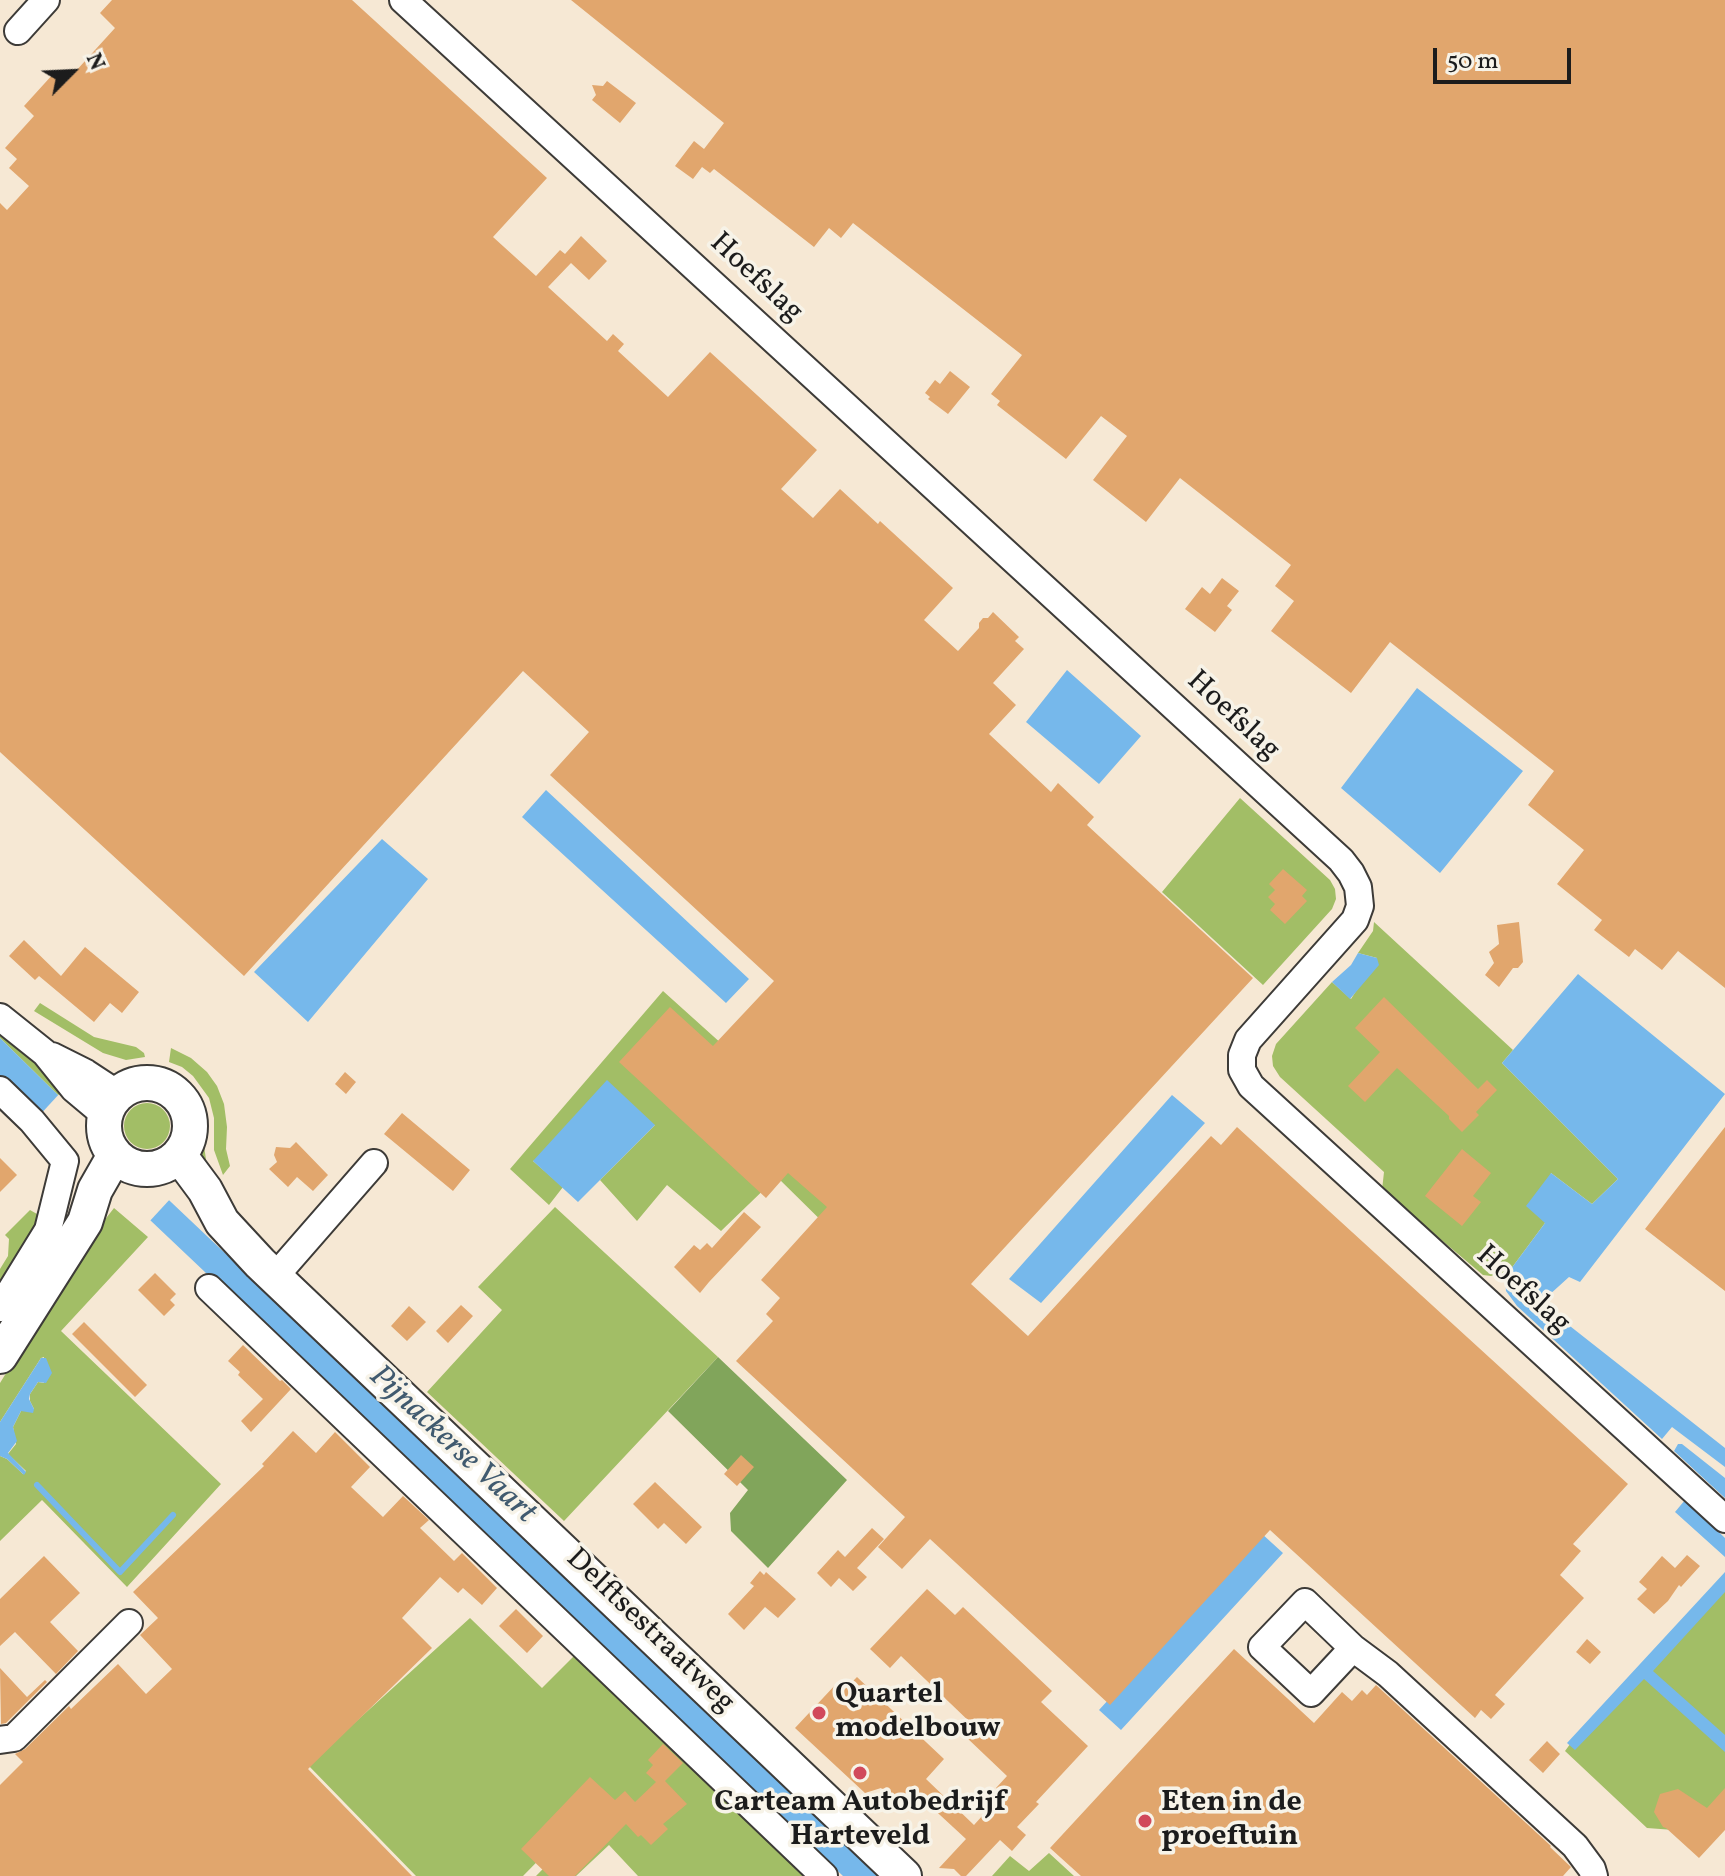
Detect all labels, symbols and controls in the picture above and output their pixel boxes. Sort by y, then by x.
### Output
north arrow [32,32,112,112]
scale bar [1437,32,1575,82]
text: 50 m [1447,45,1499,79]
text: N [77,48,112,76]
street label: Hoefslag [701,227,809,331]
street label: Hoefslag [1178,665,1286,769]
street label: Hoefslag [1467,1239,1577,1343]
water label: Pijnackerse Vaart [359,1359,543,1533]
street label: Delftsestraatweg [557,1542,741,1722]
place label: Quartel modelbouw [835,1678,1001,1748]
marker: Quartel modelbouw [810,1704,828,1722]
marker: Carteam Autobedrijf Harteveld [851,1764,869,1782]
place label: Carteam Autobedrijf Harteveld [714,1786,1006,1856]
place label: Eten in de proeftuin [1161,1786,1302,1856]
marker: Eten in de proeftuin [1136,1812,1154,1830]

